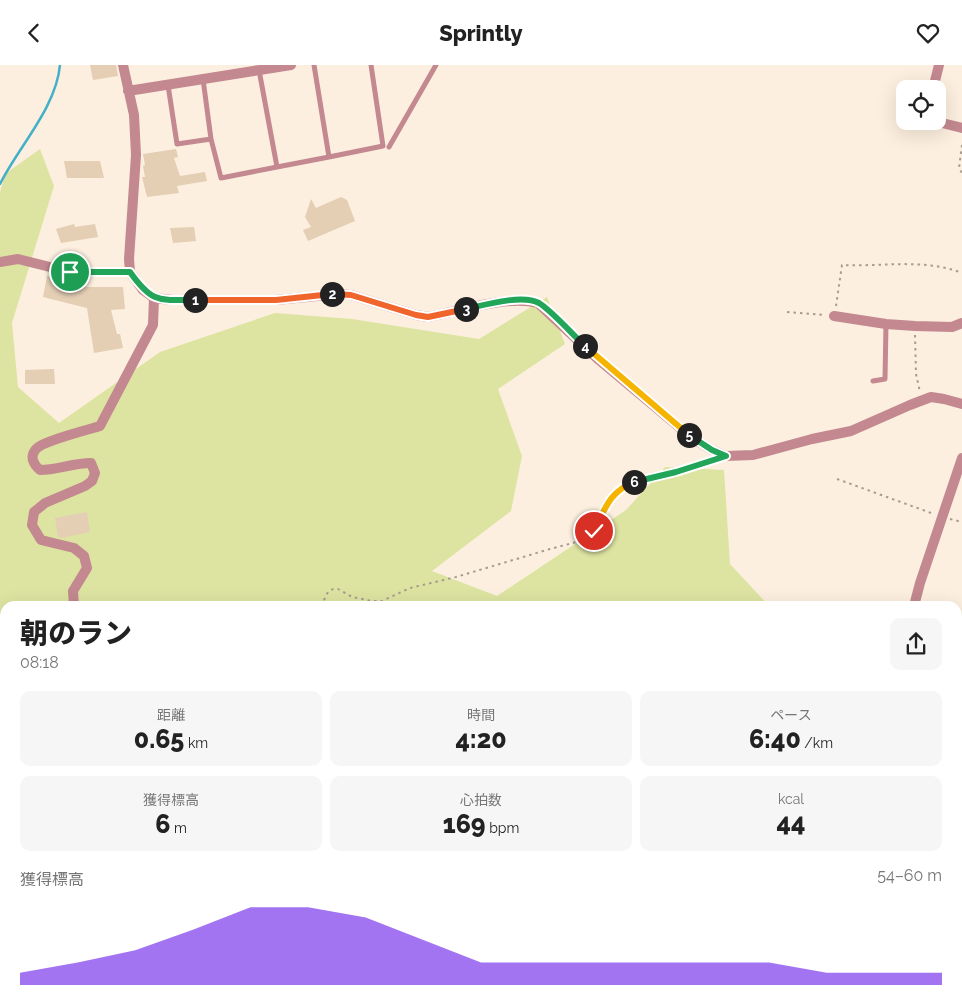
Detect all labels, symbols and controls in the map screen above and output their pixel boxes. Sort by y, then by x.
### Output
icon: back [20,19,48,47]
icon: heart [914,19,942,47]
text: Sprintly [439,20,523,46]
map controls [896,80,946,130]
button: locate [896,80,946,130]
pin [49,251,91,293]
icon: arrive [56,258,84,286]
pin: 2 [320,281,344,307]
text: 2 [329,286,336,302]
pin: 1 [182,287,208,313]
text: 1 [192,292,199,308]
pin: 3 [454,297,478,321]
text: 3 [463,301,470,317]
pin: 4 [572,333,598,359]
text: 4 [582,338,590,354]
pin: 5 [676,423,702,447]
text: 5 [686,427,693,443]
pin: 6 [622,469,646,495]
text: 6 [630,474,639,490]
pin [573,510,615,552]
icon: check [580,517,608,545]
text: 朝のラン [20,617,132,650]
button: share [890,618,942,670]
text: 08:18 [20,653,59,672]
text: 距離 [157,707,185,723]
text: 時間 [467,707,495,723]
text: ペース [770,707,812,723]
text: 0.65 [134,724,184,754]
text: 4:20 [455,724,507,754]
text: 6:40 [749,724,801,754]
text: km [184,735,208,751]
text: /km [801,735,833,751]
text: kcal [778,791,804,807]
text: 獲得標高 [143,792,199,808]
text: 心拍数 [460,792,502,808]
text: 44 [777,807,805,837]
text: 6 [155,809,170,839]
text: 169 [443,809,486,839]
text: m [170,820,187,836]
text: bpm [486,820,519,836]
text: 54–60 m [877,866,942,885]
text: 獲得標高 [20,870,84,889]

